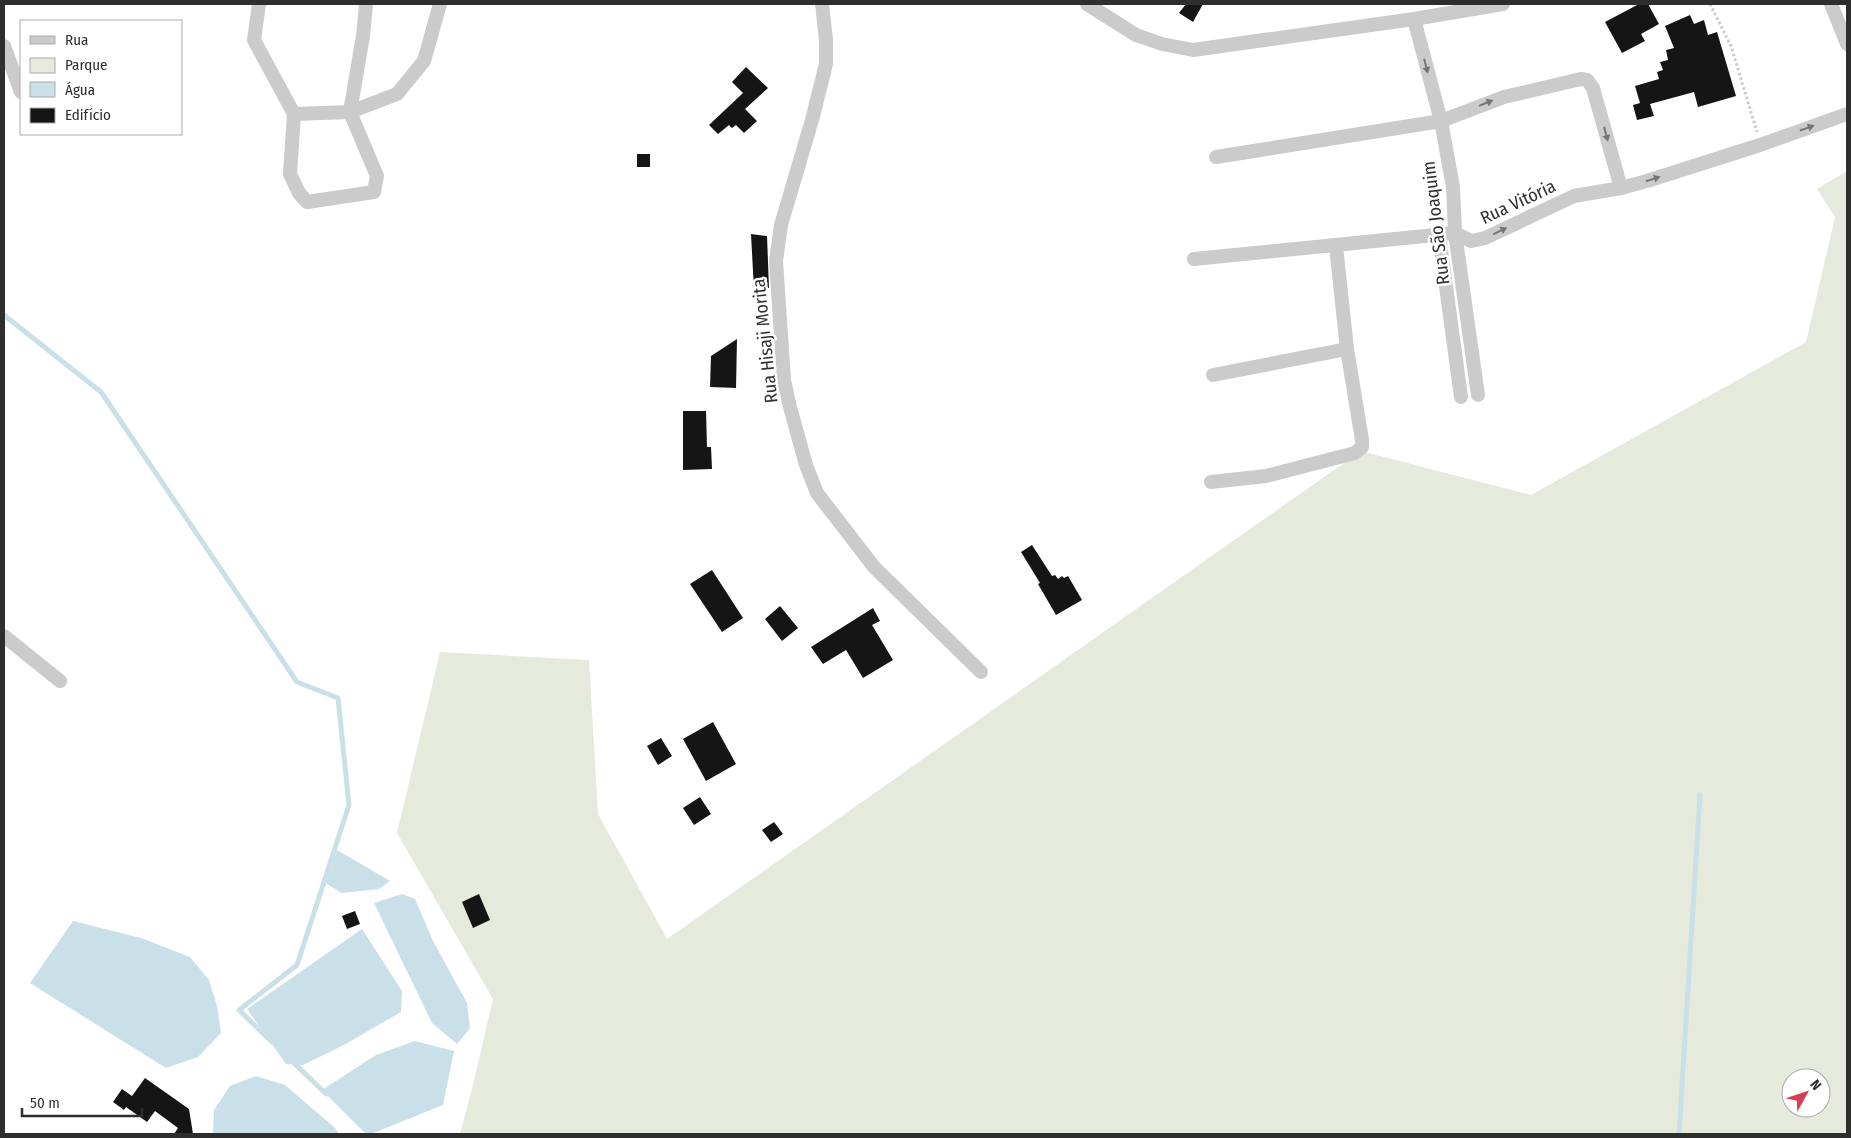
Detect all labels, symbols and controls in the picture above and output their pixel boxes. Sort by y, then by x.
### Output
legend [20,20,182,135]
text: Rua [65,31,88,49]
text: Parque [65,56,108,74]
one-way arrow [1423,59,1431,74]
text: Água [65,81,95,99]
one-way arrow [1479,99,1493,107]
text: Edifício [65,106,111,124]
one-way arrow [1800,124,1815,131]
one-way arrow [1603,127,1611,142]
street label: Rua São Joaquim [1418,160,1454,286]
street label: Rua Vitória [1477,175,1559,229]
one-way arrow [1646,175,1661,183]
one-way arrow [1493,227,1507,235]
street label: Rua Hisaji Morita [748,278,782,404]
north arrow [1781,1068,1831,1118]
text: N [1806,1076,1825,1094]
scale bar [22,1086,142,1118]
text: 50 m [30,1094,60,1112]

